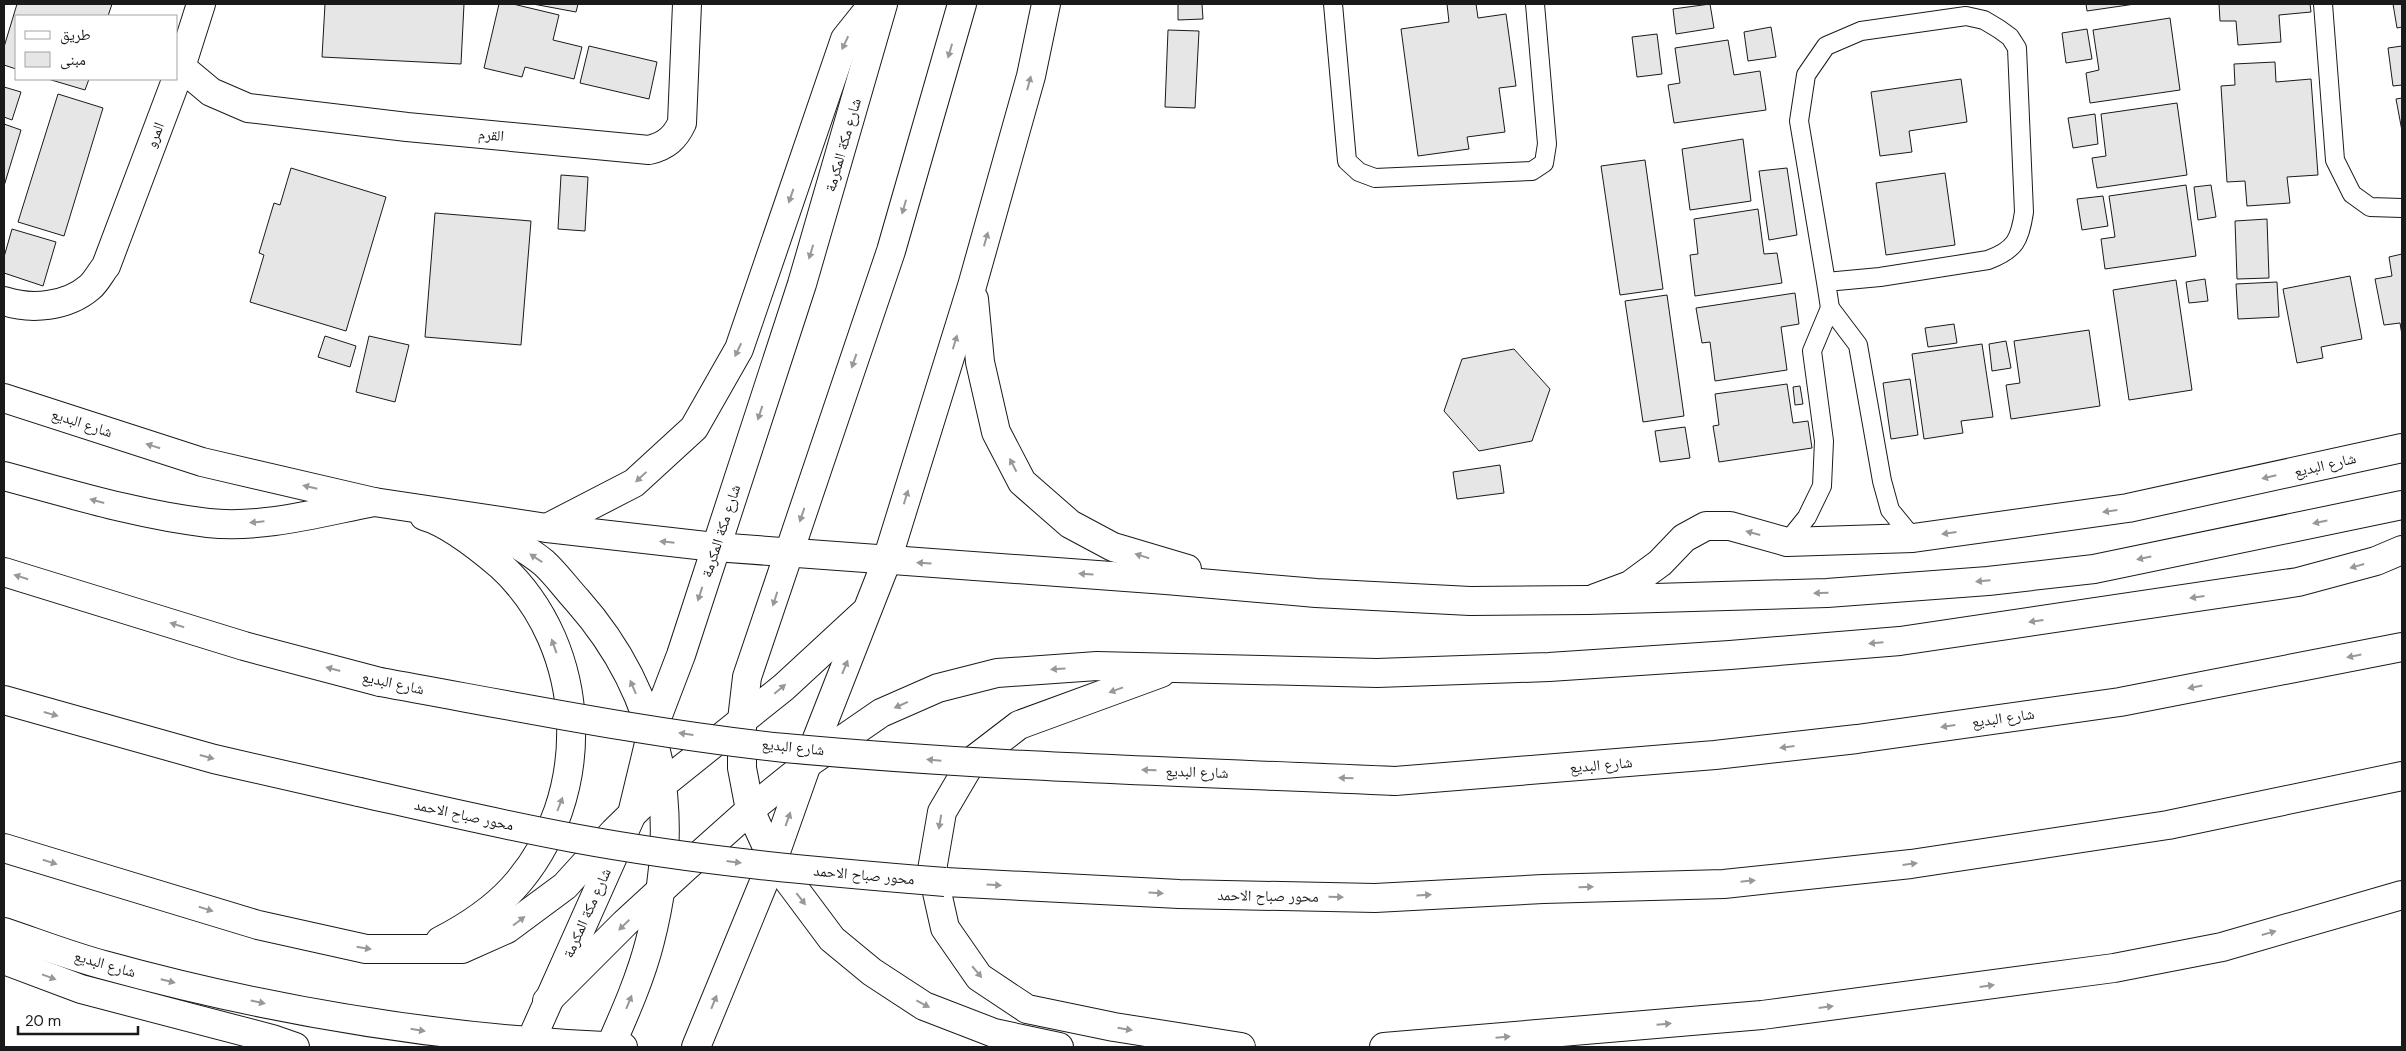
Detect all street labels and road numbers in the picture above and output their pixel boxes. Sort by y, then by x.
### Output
street label: شارع مكة المكرمة [820,96,866,194]
street label: المرو [141,119,169,151]
street label: القرم [477,124,505,146]
street label: شارع البديع [49,404,115,442]
street label: شارع البديع [2292,448,2358,482]
street label: شارع مكة المكرمة [697,482,745,580]
street label: شارع البديع [360,667,426,699]
street label: شارع البديع [1970,704,2036,732]
street label: شارع البديع [761,734,826,760]
street label: شارع البديع [1569,752,1633,778]
street label: شارع البديع [1165,761,1229,783]
street label: محور صباح الاحمد [412,795,516,835]
street label: محور صباح الاحمد [813,861,915,889]
street label: شارع مكة المكرمة [558,865,616,961]
street label: محور صباح الاحمد [1217,885,1319,907]
street label: شارع البديع [72,946,138,982]

